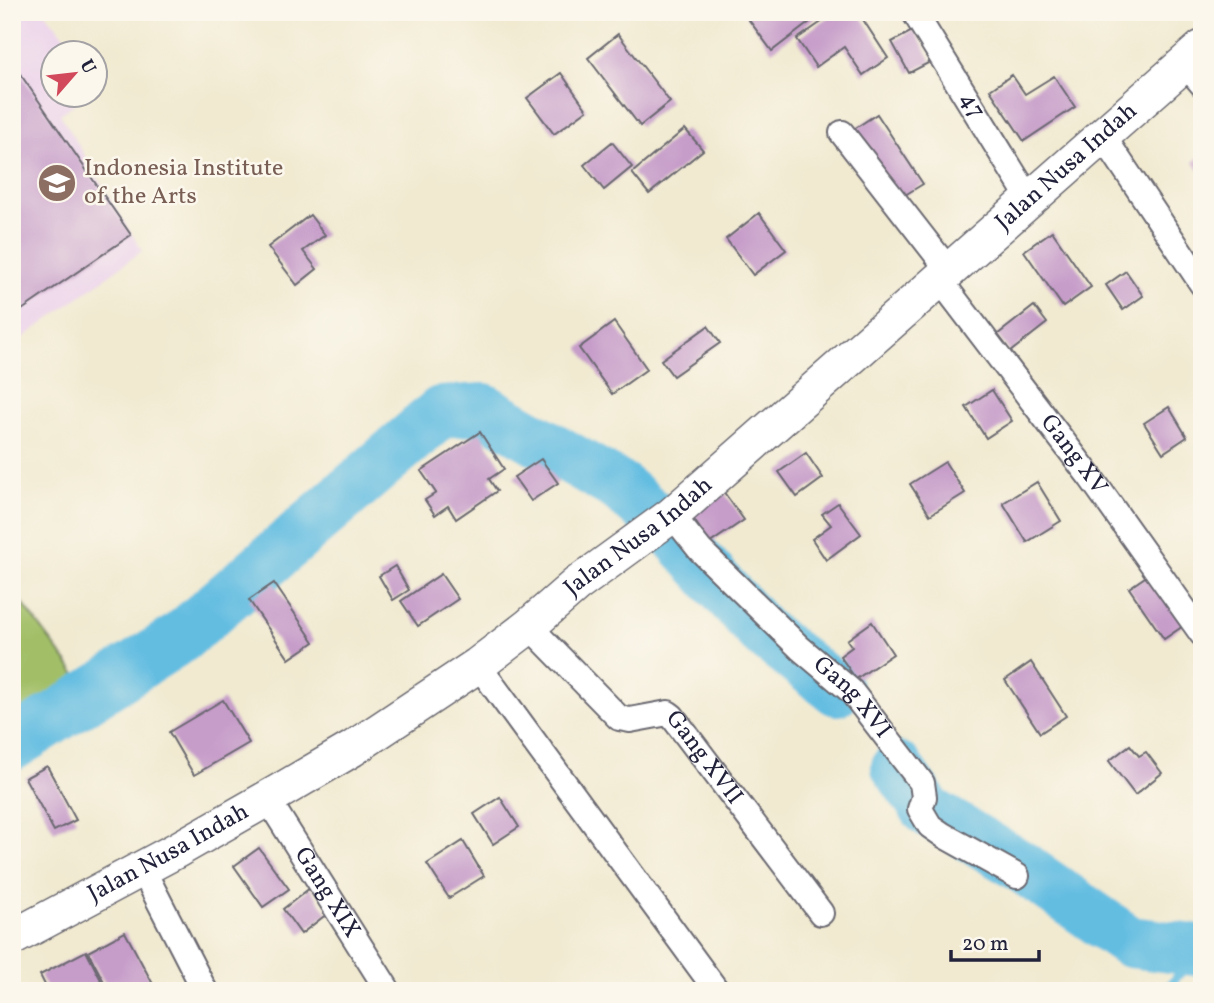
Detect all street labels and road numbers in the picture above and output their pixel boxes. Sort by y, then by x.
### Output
street label: 47 [950,86,993,126]
street label: Jalan Nusa Indah [988,95,1145,239]
street label: Gang XV [1032,407,1115,502]
street label: Jalan Nusa Indah [557,469,721,605]
street label: Gang XVI [805,649,899,746]
street label: Gang XVII [657,704,751,812]
street label: Jalan Nusa Indah [82,795,255,911]
street label: Gang XIX [285,841,368,945]

